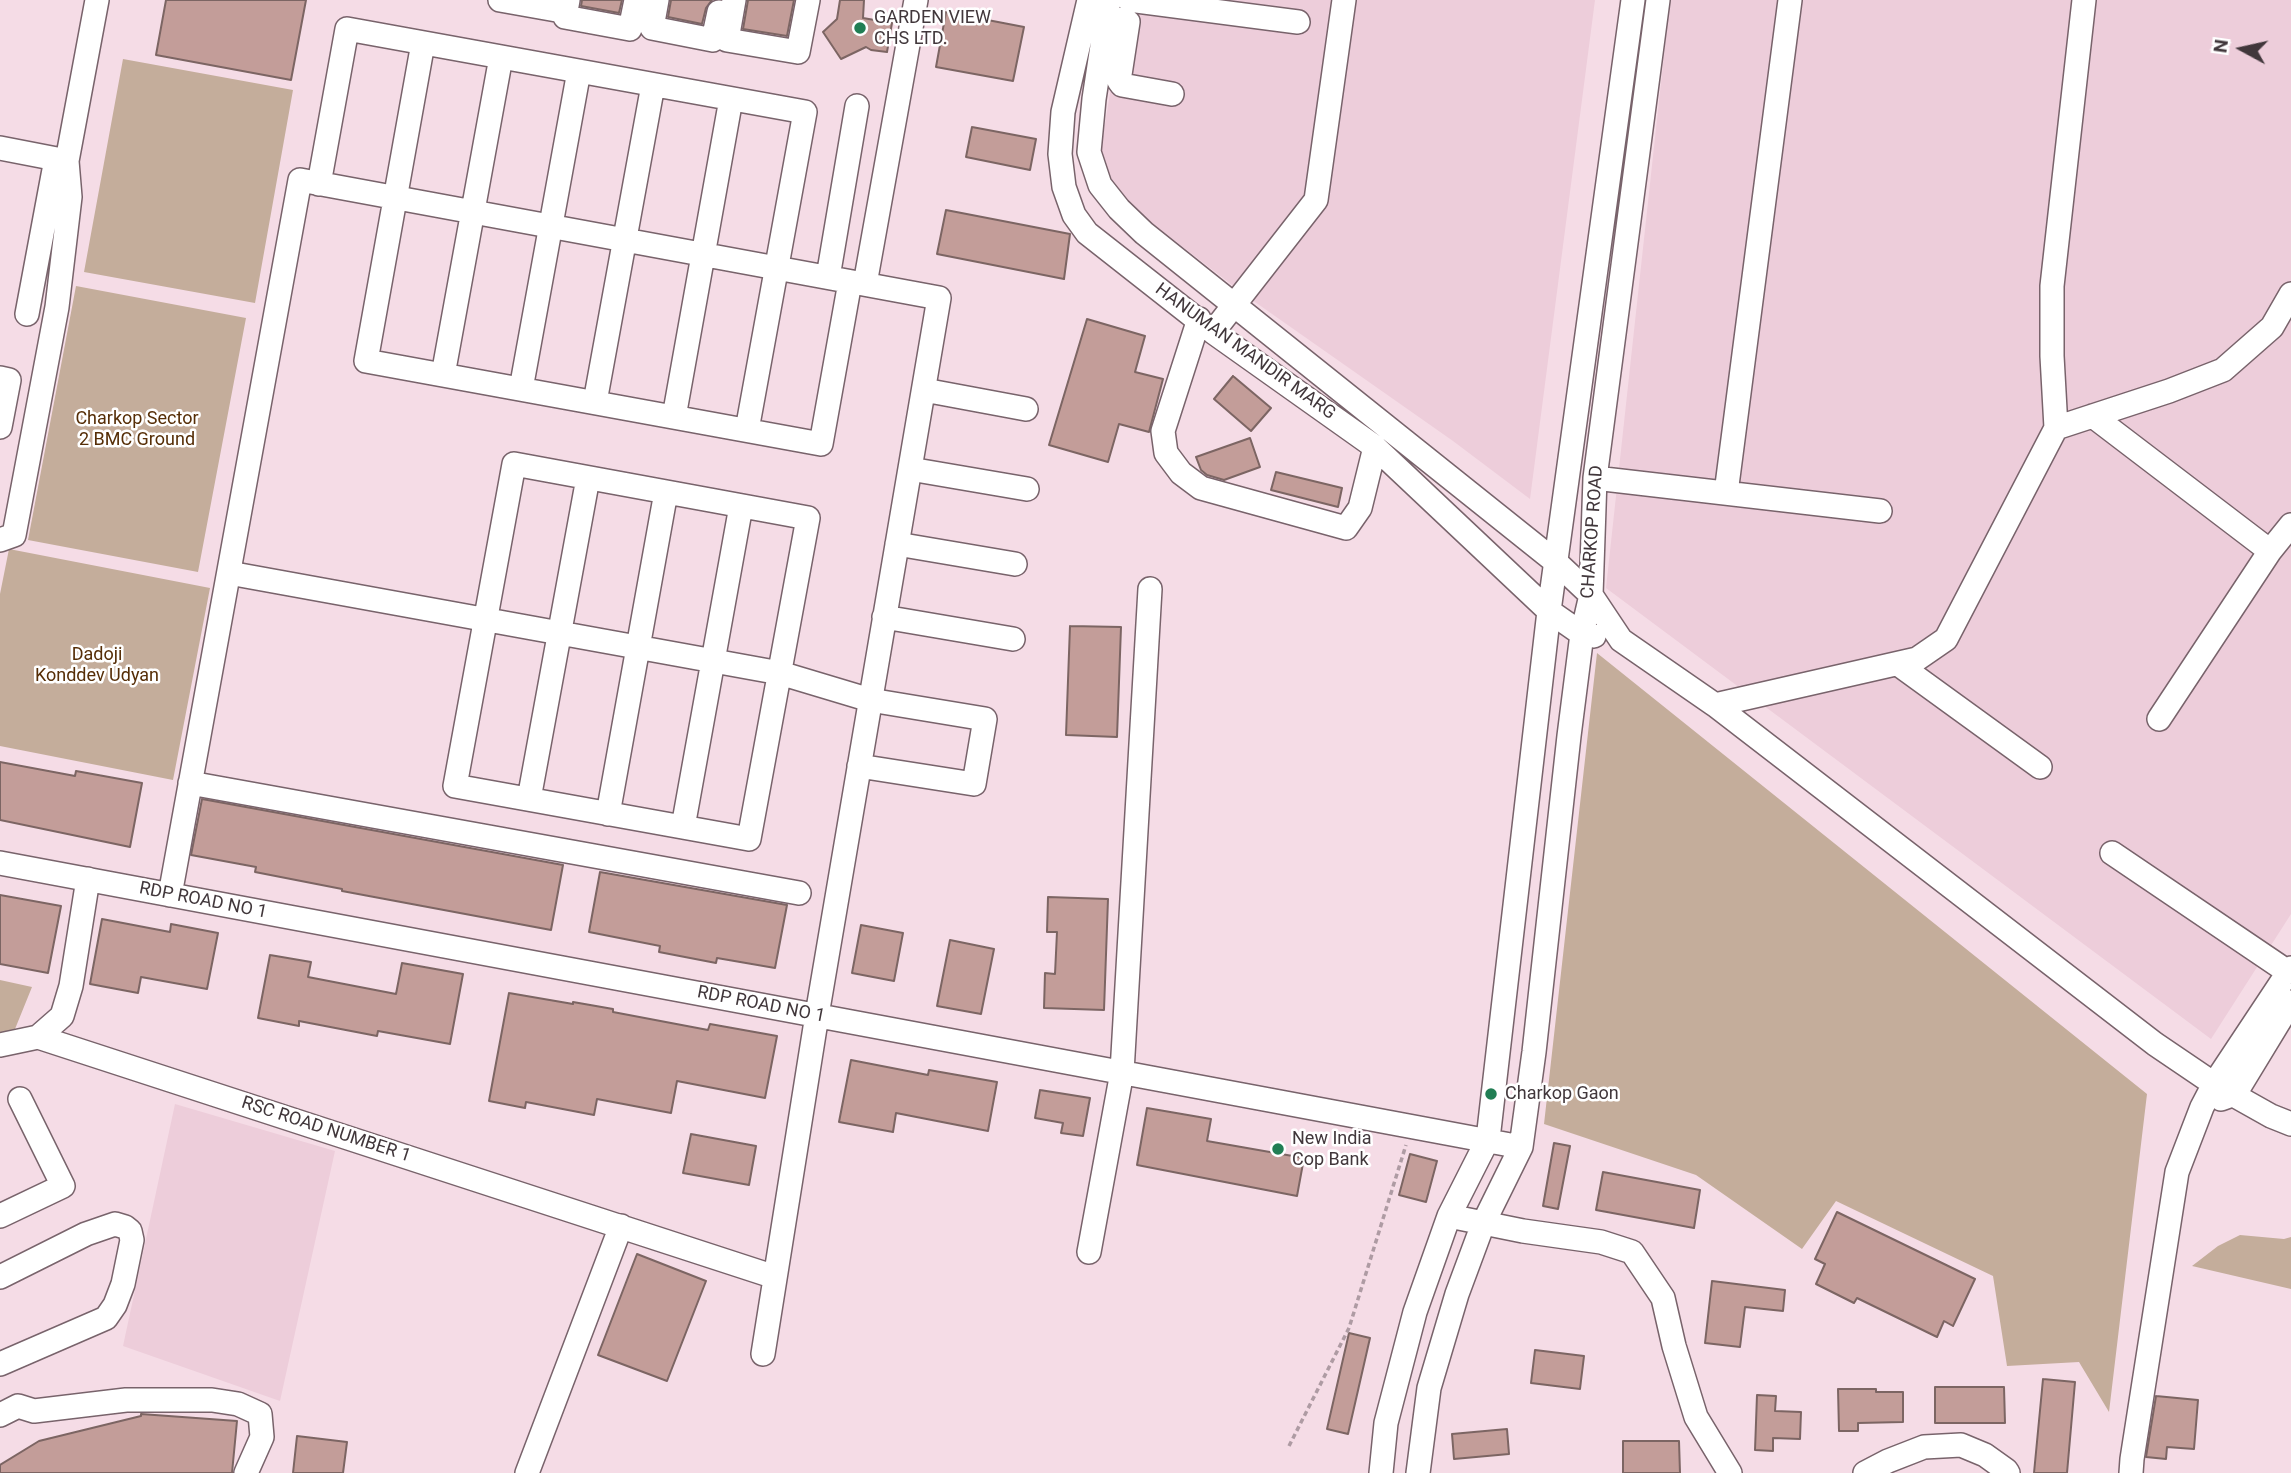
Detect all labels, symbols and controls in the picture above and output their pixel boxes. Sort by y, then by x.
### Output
place label: GARDEN VIEW CHS LTD. [874,7,991,50]
north arrow [2207,14,2277,84]
marker: GARDEN VIEW CHS LTD. [852,20,868,36]
text: N [2208,38,2233,54]
street label: HANUMAN MANDIR MARG [1151,279,1339,425]
park label: Charkop Sector 2 BMC Ground [75,408,199,450]
street label: CHARKOP ROAD [1578,465,1608,599]
park label: Dadoji Konddev Udyan [35,644,159,686]
street label: RDP ROAD NO 1 [137,878,269,924]
street label: RDP ROAD NO 1 [695,982,827,1028]
place label: Charkop Gaon [1505,1083,1619,1105]
marker: Charkop Gaon [1483,1086,1499,1102]
street label: RSC ROAD NUMBER 1 [239,1092,413,1168]
place label: New India Cop Bank [1292,1128,1372,1170]
marker: New India Cop Bank [1270,1141,1286,1157]

